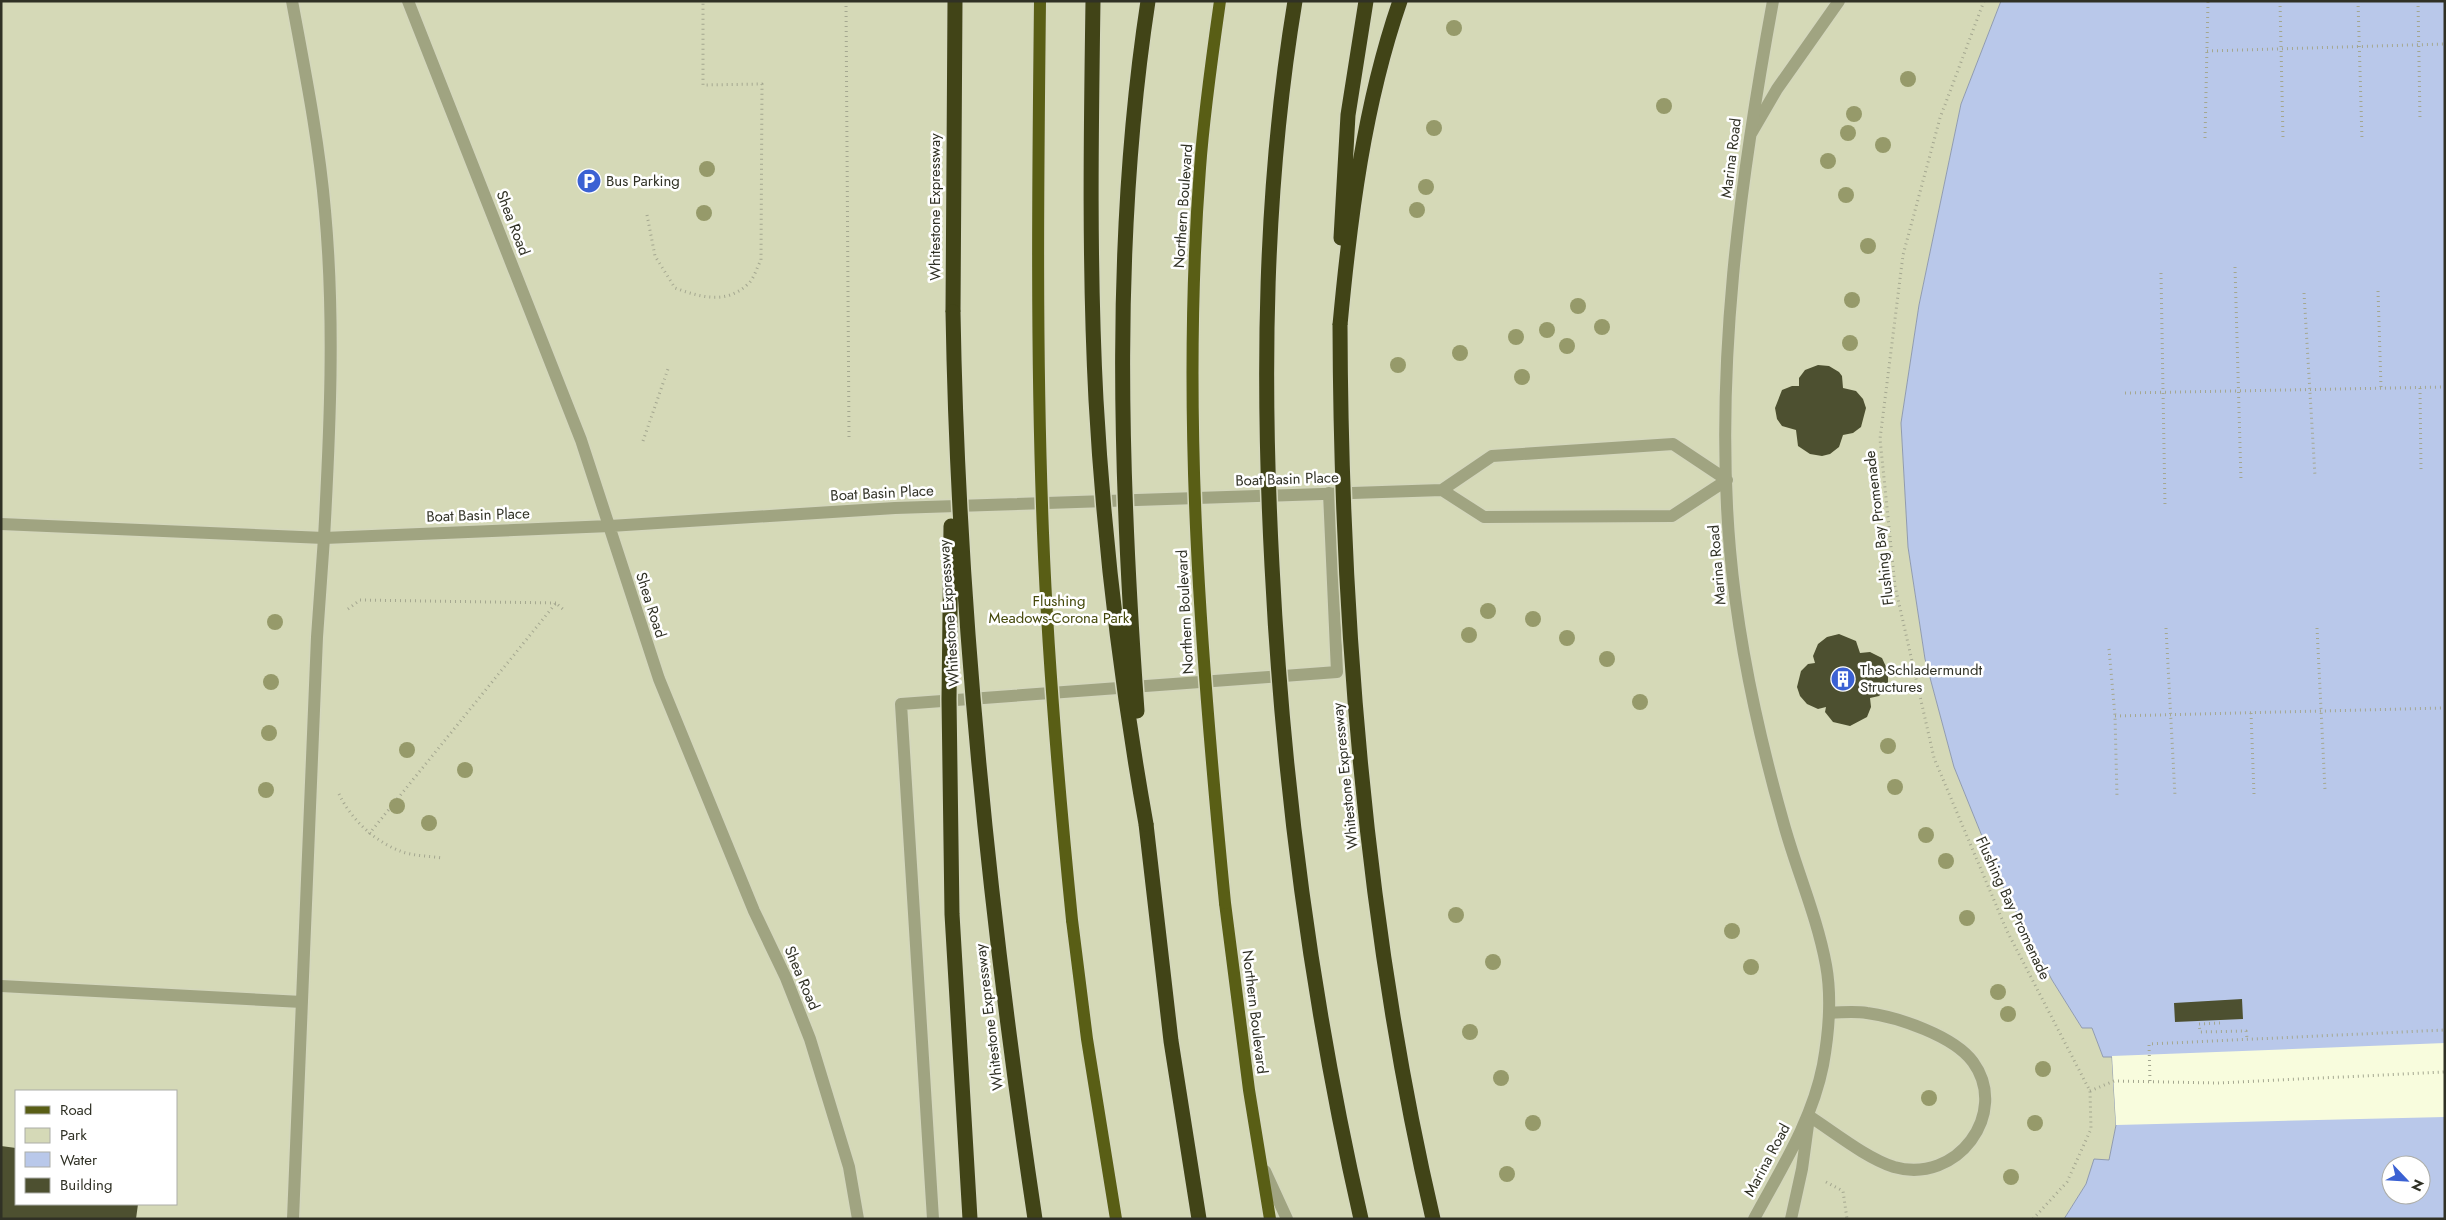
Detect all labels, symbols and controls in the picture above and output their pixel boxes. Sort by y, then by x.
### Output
street label: Marina Road [1715,117,1747,199]
street label: Whitestone Expressway [924,133,946,281]
street label: Northern Boulevard [1168,143,1198,269]
parking icon: Bus Parking [576,168,602,194]
place label: Bus Parking [606,170,680,192]
street label: Shea Road [491,187,535,259]
street label: Flushing Bay Promenade [1859,449,1899,607]
street label: Boat Basin Place [1235,466,1339,492]
street label: Boat Basin Place [830,479,935,507]
street label: Boat Basin Place [426,502,530,528]
street label: Marina Road [1703,524,1731,606]
street label: Whitestone Expressway [933,538,965,687]
street label: Northern Boulevard [1171,549,1199,675]
street label: Shea Road [630,569,672,641]
park label: Flushing Meadows-Corona Park [989,590,1130,629]
place label: The Schladermundt Structures [1860,659,1982,698]
building icon: The Schladermundt Structures [1830,666,1856,692]
street label: Whitestone Expressway [1326,701,1364,851]
street label: Flushing Bay Promenade [1970,833,2056,984]
street label: Shea Road [779,942,825,1014]
street label: Whitestone Expressway [969,942,1009,1092]
street label: Northern Boulevard [1236,949,1274,1075]
legend [15,1090,178,1205]
text: Road [60,1099,92,1121]
street label: Marina Road [1738,1119,1796,1201]
text: Park [60,1124,87,1146]
text: Water [60,1149,98,1171]
north arrow [2381,1155,2431,1205]
text: Building [60,1174,112,1196]
text: N [2406,1176,2429,1195]

